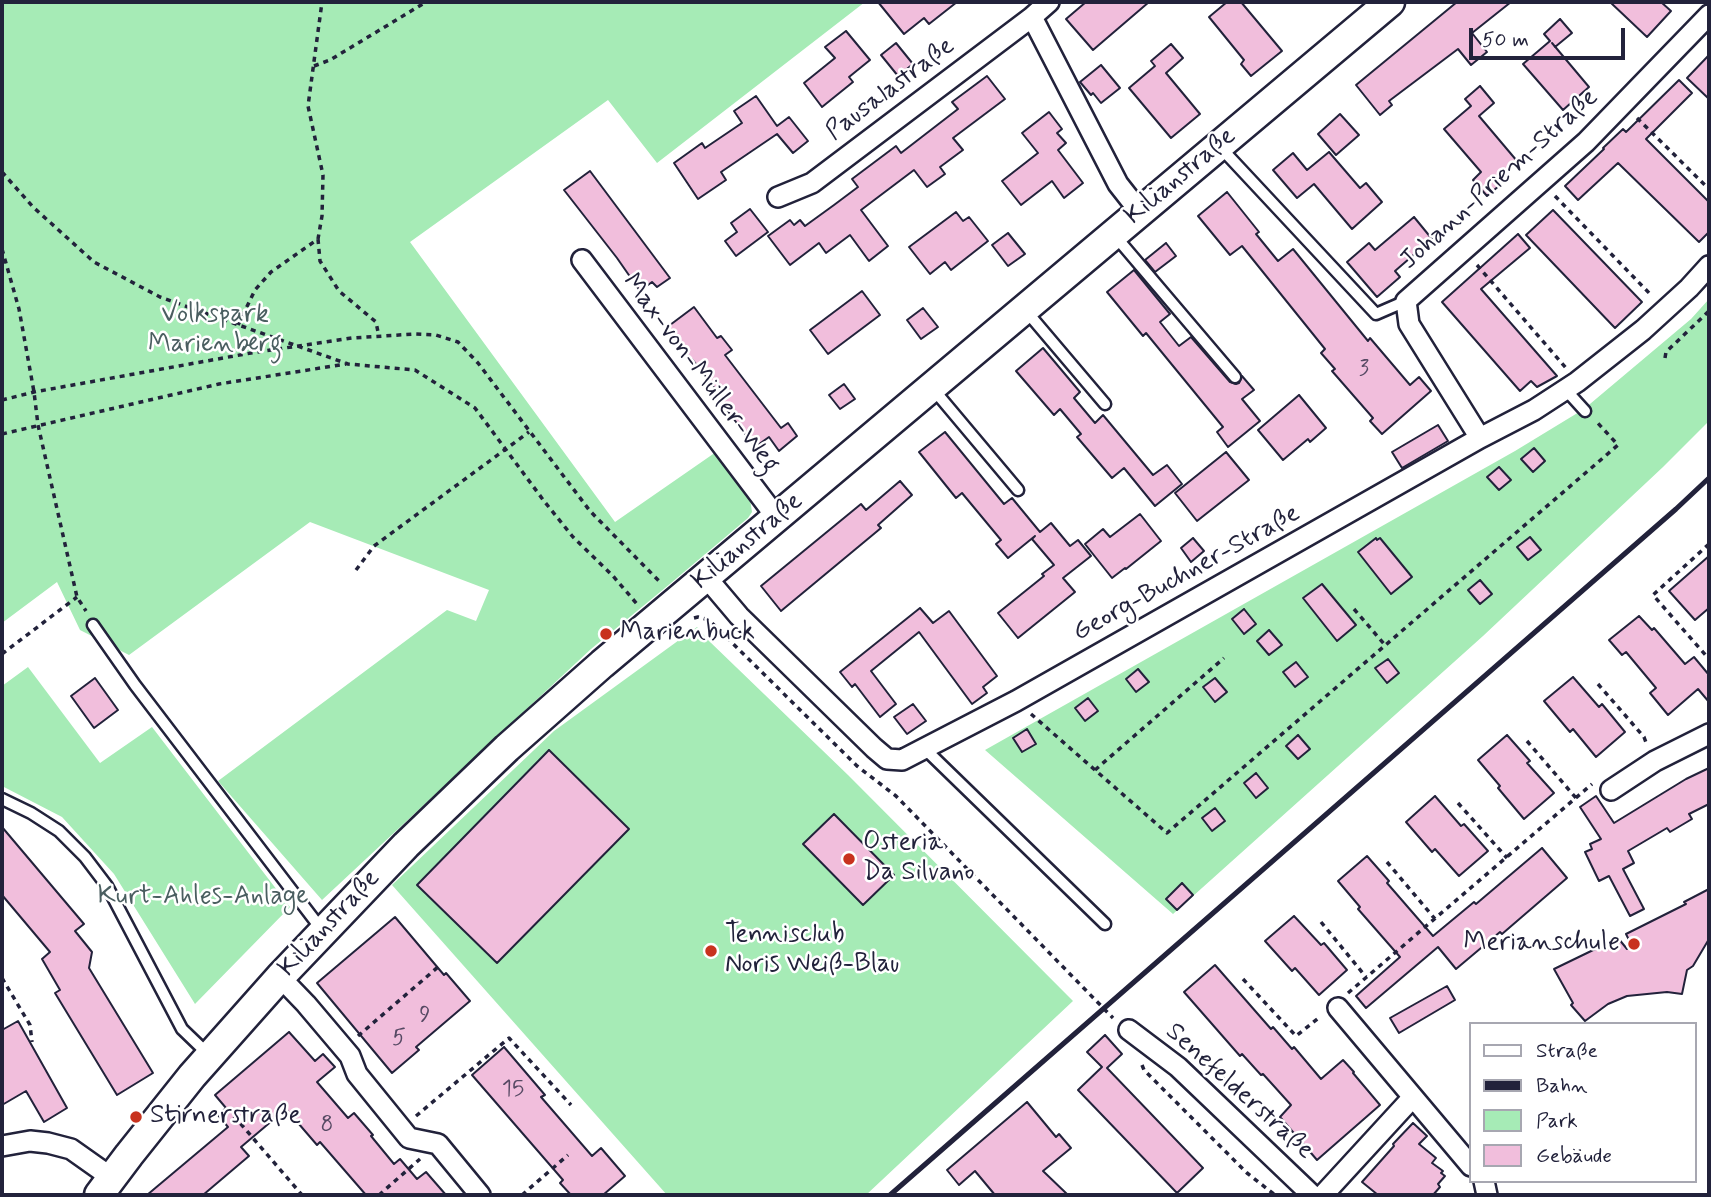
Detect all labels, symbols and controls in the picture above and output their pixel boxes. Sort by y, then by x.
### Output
scale bar [1473,14,1629,58]
text: 50 m [1482,26,1529,54]
street label: Pausalastraße [821,32,961,148]
street label: Johann-Priem-Straße [1395,83,1605,277]
street label: Kilianstraße [1119,122,1243,232]
street label: Max-von-Müller-Weg [615,268,785,480]
park label: Volkspark Marienberg [148,300,282,362]
house number: 3 [1359,356,1369,384]
street label: Kilianstraße [686,487,810,597]
street label: Georg-Buchner-Straße [1068,499,1306,649]
place label: Marienbuck [620,618,755,650]
marker: Marienbuck [598,626,614,642]
place label: Osteria Da Silvano [863,828,975,890]
marker: Osteria Da Silvano [841,851,857,867]
street label: Kilianstraße [272,864,388,984]
park label: Kurt-Ahles-Anlage [97,882,309,914]
place label: Tennisclub Noris Weiß-Blau [725,920,899,982]
place label: Merianschule [1464,928,1620,960]
marker: Merianschule [1626,936,1642,952]
marker: Tennisclub Noris Weiß-Blau [703,943,719,959]
house number: 9 [419,1002,431,1030]
street label: Senefelderstraße [1158,1017,1320,1167]
legend [1470,1022,1697,1183]
house number: 5 [392,1025,406,1053]
text: Straße [1536,1037,1598,1065]
text: Bahn [1536,1072,1588,1100]
house number: 15 [502,1076,524,1104]
place label: Stirnerstraße [150,1101,301,1133]
text: Park [1536,1107,1578,1135]
marker: Stirnerstraße [128,1109,144,1125]
house number: 8 [321,1112,333,1140]
text: Gebäude [1536,1142,1612,1170]

